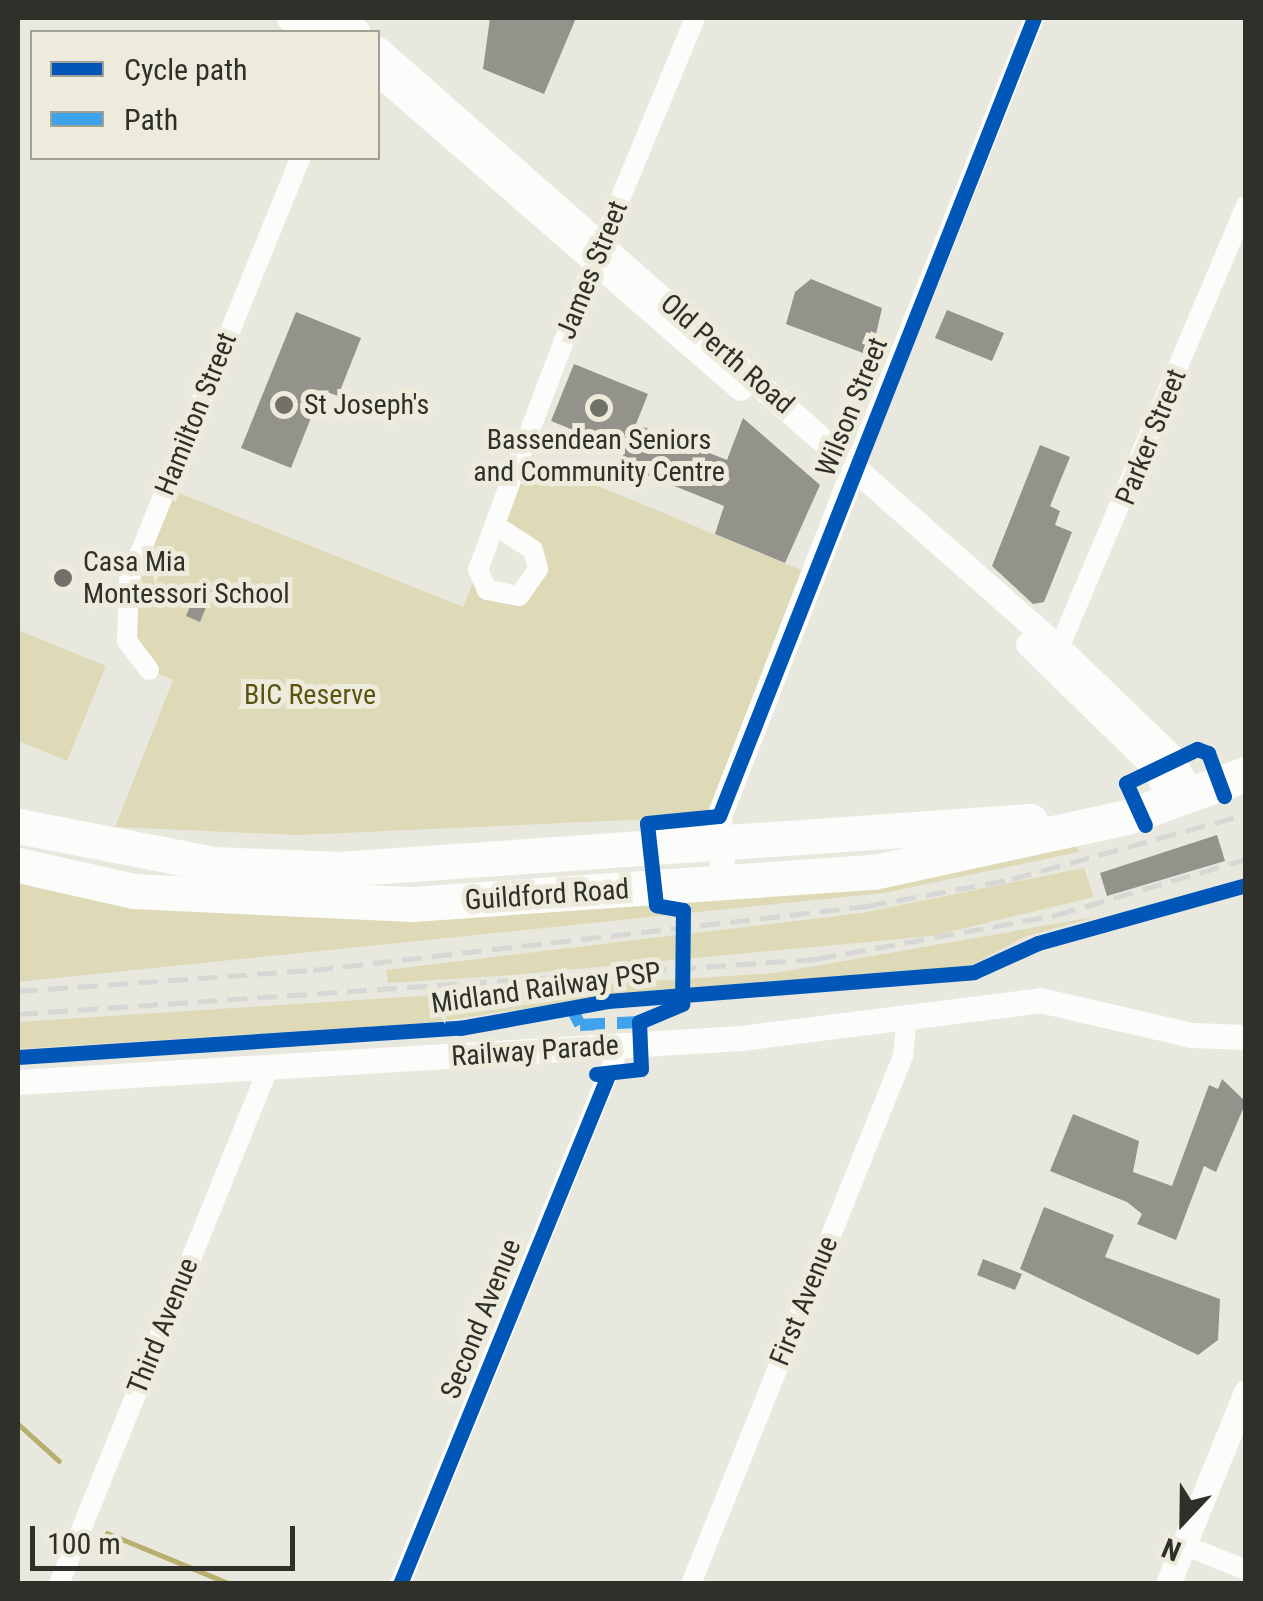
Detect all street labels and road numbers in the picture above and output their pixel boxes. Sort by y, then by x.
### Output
street label: James Street [549,196,635,344]
street label: Old Perth Road [653,287,801,421]
street label: Hamilton Street [148,328,244,500]
street label: Wilson Street [809,333,895,481]
street label: Parker Street [1109,364,1193,510]
street label: Guildford Road [464,873,630,917]
street label: Midland Railway PSP [429,955,663,1021]
street label: Railway Parade [450,1028,620,1074]
street label: First Avenue [763,1231,845,1371]
street label: Second Avenue [434,1234,528,1404]
street label: Third Avenue [121,1253,205,1399]

